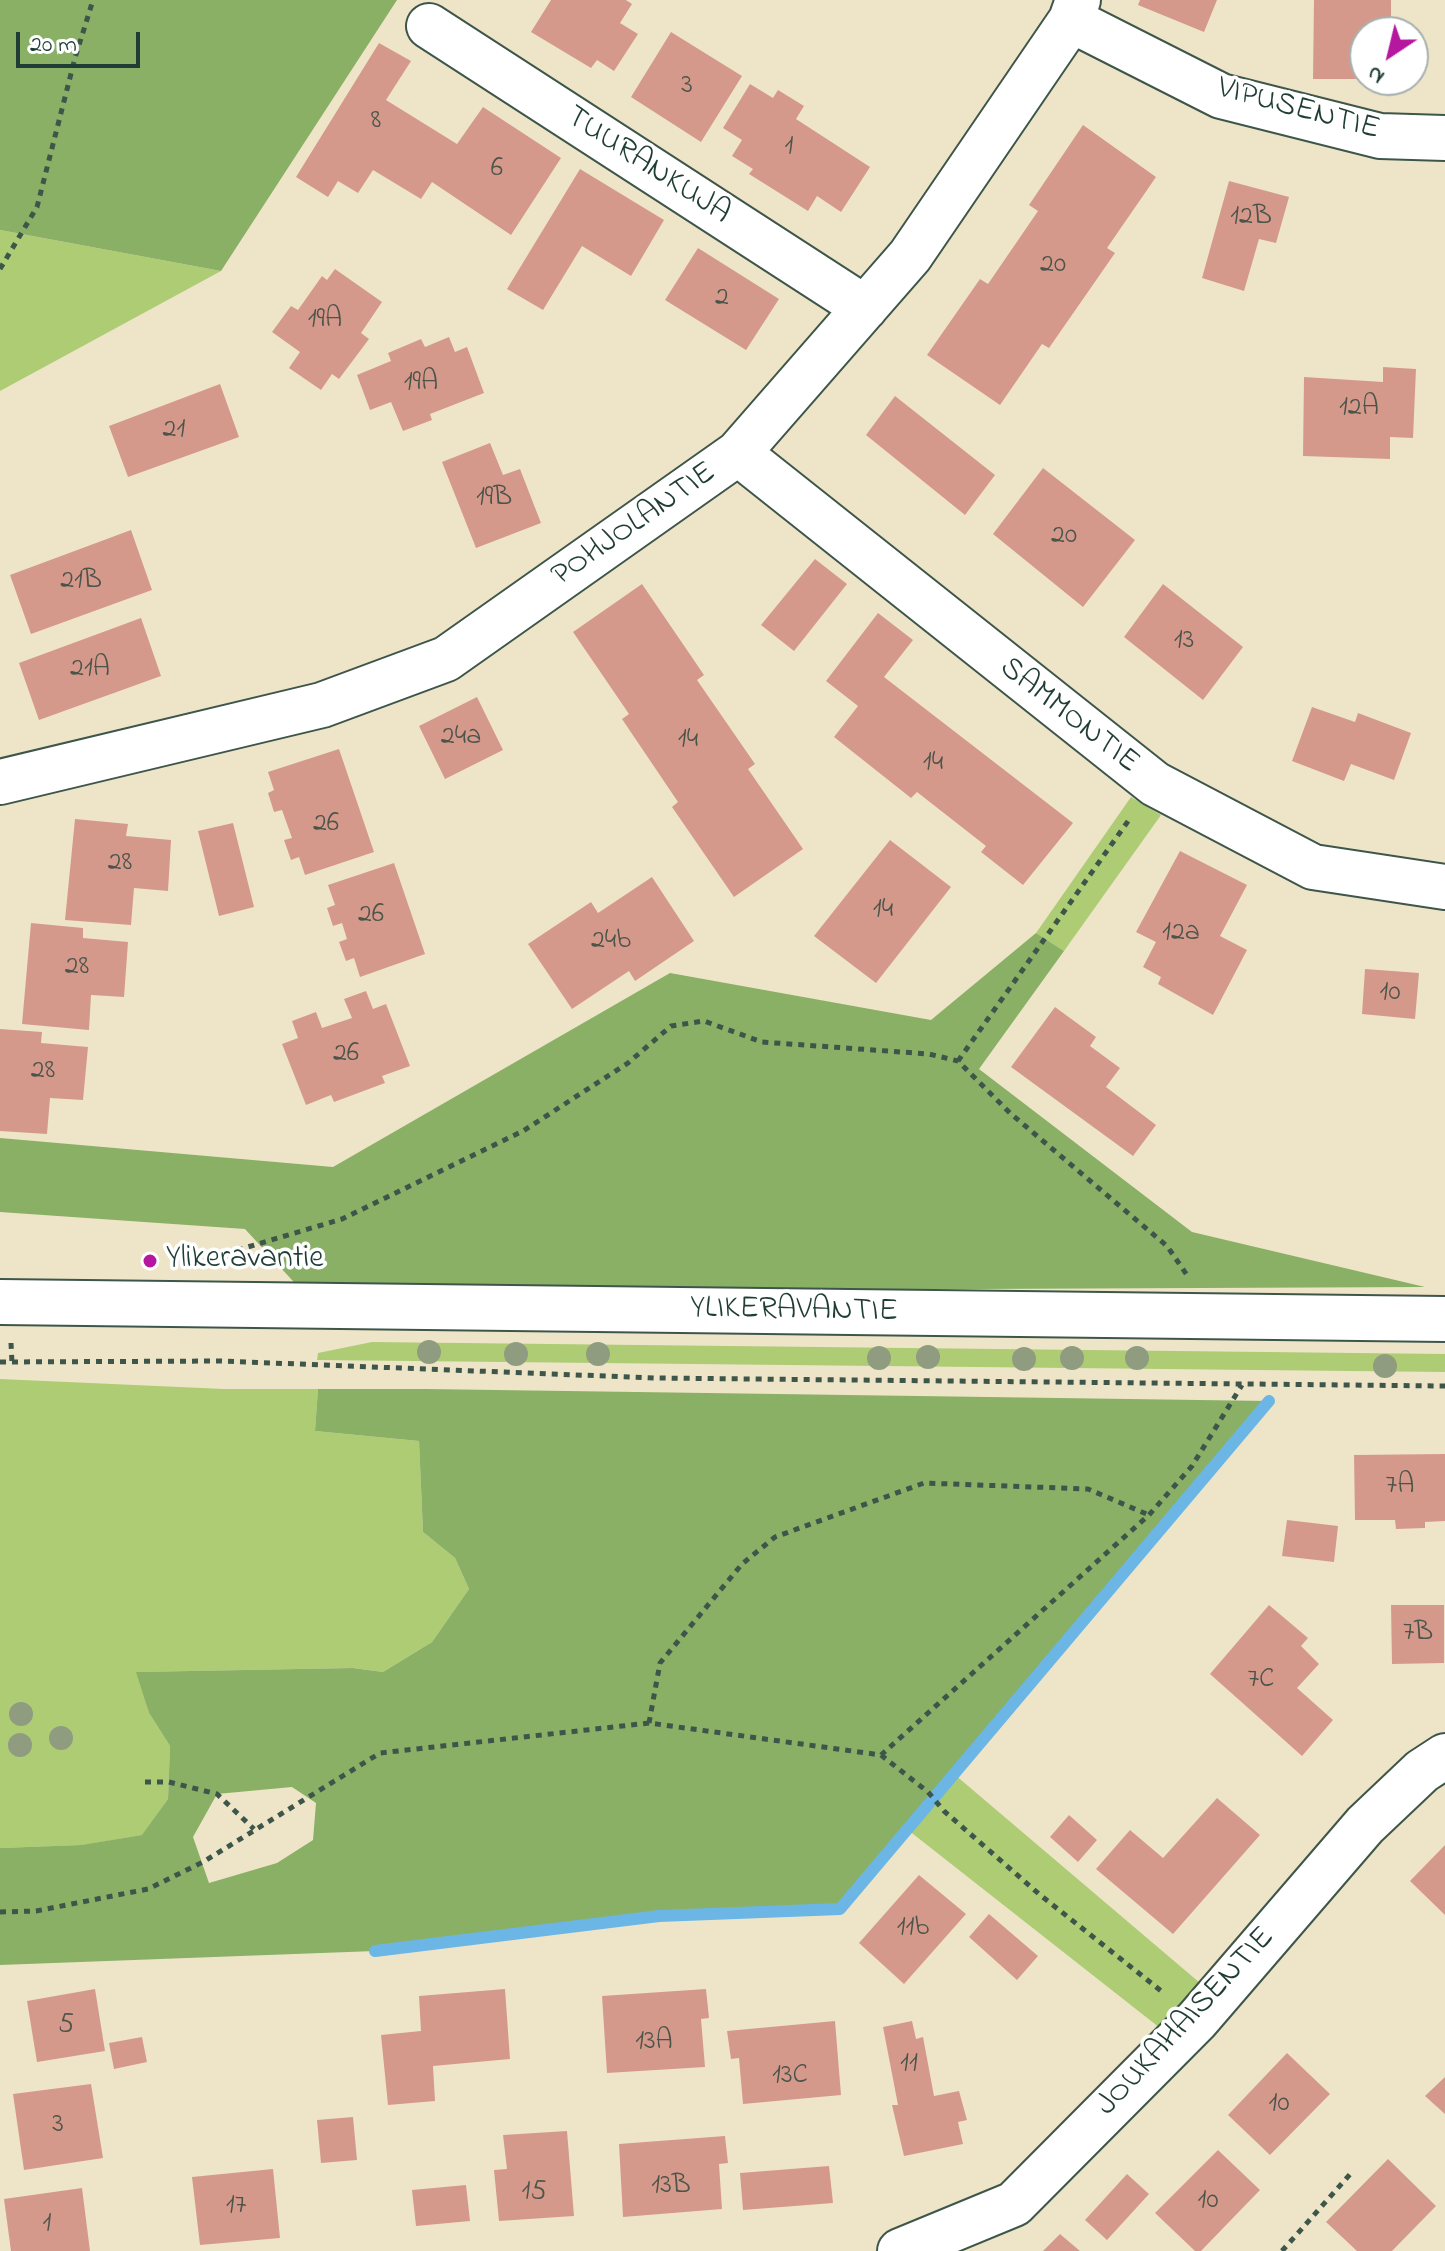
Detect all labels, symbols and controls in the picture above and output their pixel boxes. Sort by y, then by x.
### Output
scale bar [20,16,144,66]
north arrow [1349,16,1429,96]
text: 20 m [30,28,77,63]
house number: 3 [681,70,693,104]
street label: VIPUSENTIE [1213,71,1383,151]
street label: TUURANKUJA [557,99,737,235]
house number: 8 [371,105,381,139]
house number: 1 [785,131,793,165]
house number: 6 [491,153,503,187]
house number: 12B [1230,201,1272,235]
house number: 20 [1040,249,1066,283]
house number: 2 [715,282,729,316]
house number: 19A [308,304,342,338]
house number: 19A [404,367,438,401]
house number: 12A [1339,392,1379,426]
house number: 21 [163,414,185,448]
street label: POHJOLANTIE [546,455,724,597]
house number: 19B [476,482,512,516]
house number: 20 [1051,520,1077,554]
house number: 21B [60,565,102,599]
house number: 13 [1174,625,1194,659]
street label: SAMMONTIE [990,650,1146,784]
house number: 21A [70,653,110,687]
house number: 24a [441,721,481,755]
house number: 14 [678,724,698,758]
house number: 14 [923,747,943,781]
house number: 26 [313,808,339,842]
house number: 28 [108,847,132,881]
house number: 14 [873,894,893,928]
house number: 26 [358,899,384,933]
house number: 12a [1162,917,1200,951]
house number: 24b [591,925,631,959]
house number: 28 [65,951,89,985]
house number: 10 [1380,977,1400,1011]
house number: 26 [333,1038,359,1072]
house number: 28 [31,1055,55,1089]
place label: Ylikeravantie [166,1242,324,1280]
marker: Ylikeravantie [141,1252,159,1270]
street label: YLIKERAVANTIE [690,1291,898,1333]
house number: 7A [1386,1470,1414,1504]
house number: 7B [1403,1617,1433,1651]
house number: 7C [1248,1664,1274,1698]
house number: 11b [897,1912,929,1946]
street label: JOUKAHAISENTIE [1090,1920,1284,2126]
house number: 5 [58,2009,74,2043]
house number: 13A [635,2026,673,2060]
house number: 11 [900,2048,918,2082]
house number: 13C [772,2060,808,2094]
house number: 10 [1269,2088,1289,2122]
house number: 3 [52,2109,64,2143]
house number: 13B [651,2170,691,2204]
house number: 15 [522,2176,546,2210]
house number: 10 [1198,2185,1218,2219]
house number: 17 [226,2190,246,2224]
house number: 1 [43,2208,51,2242]

